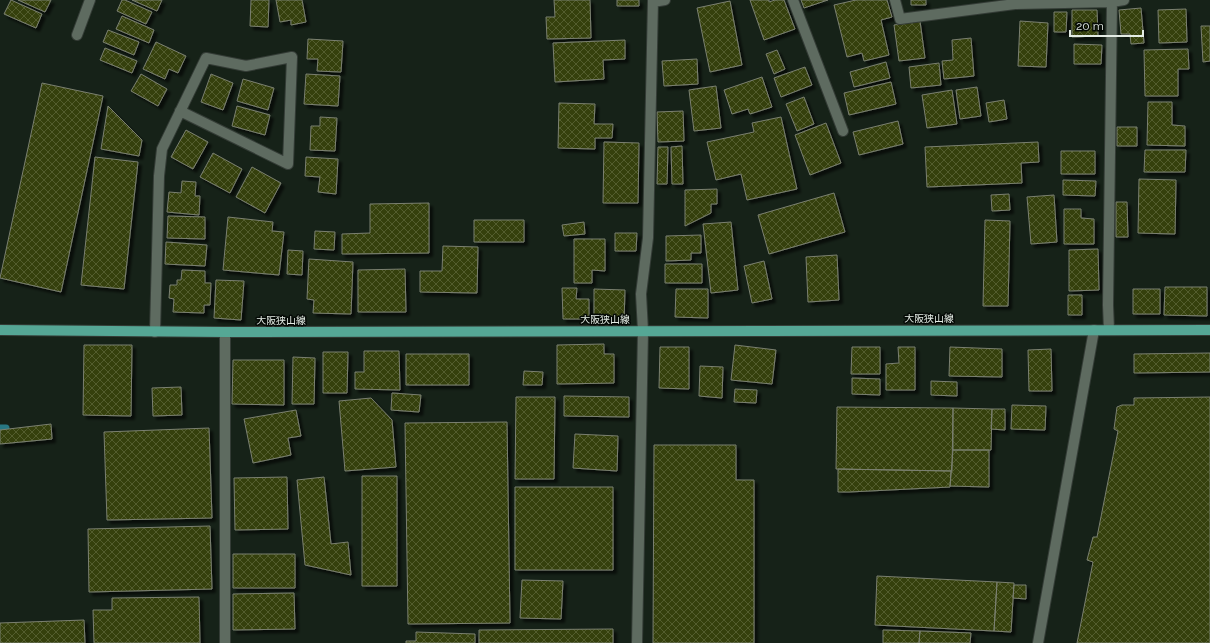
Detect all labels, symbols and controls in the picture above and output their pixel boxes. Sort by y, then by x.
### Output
scale bar [1070,12,1143,38]
text: 20 m [1076,19,1104,33]
street label: 大阪狭山線 [904,313,954,324]
street label: 大阪狭山線 [580,314,630,325]
street label: 大阪狭山線 [256,315,306,326]

